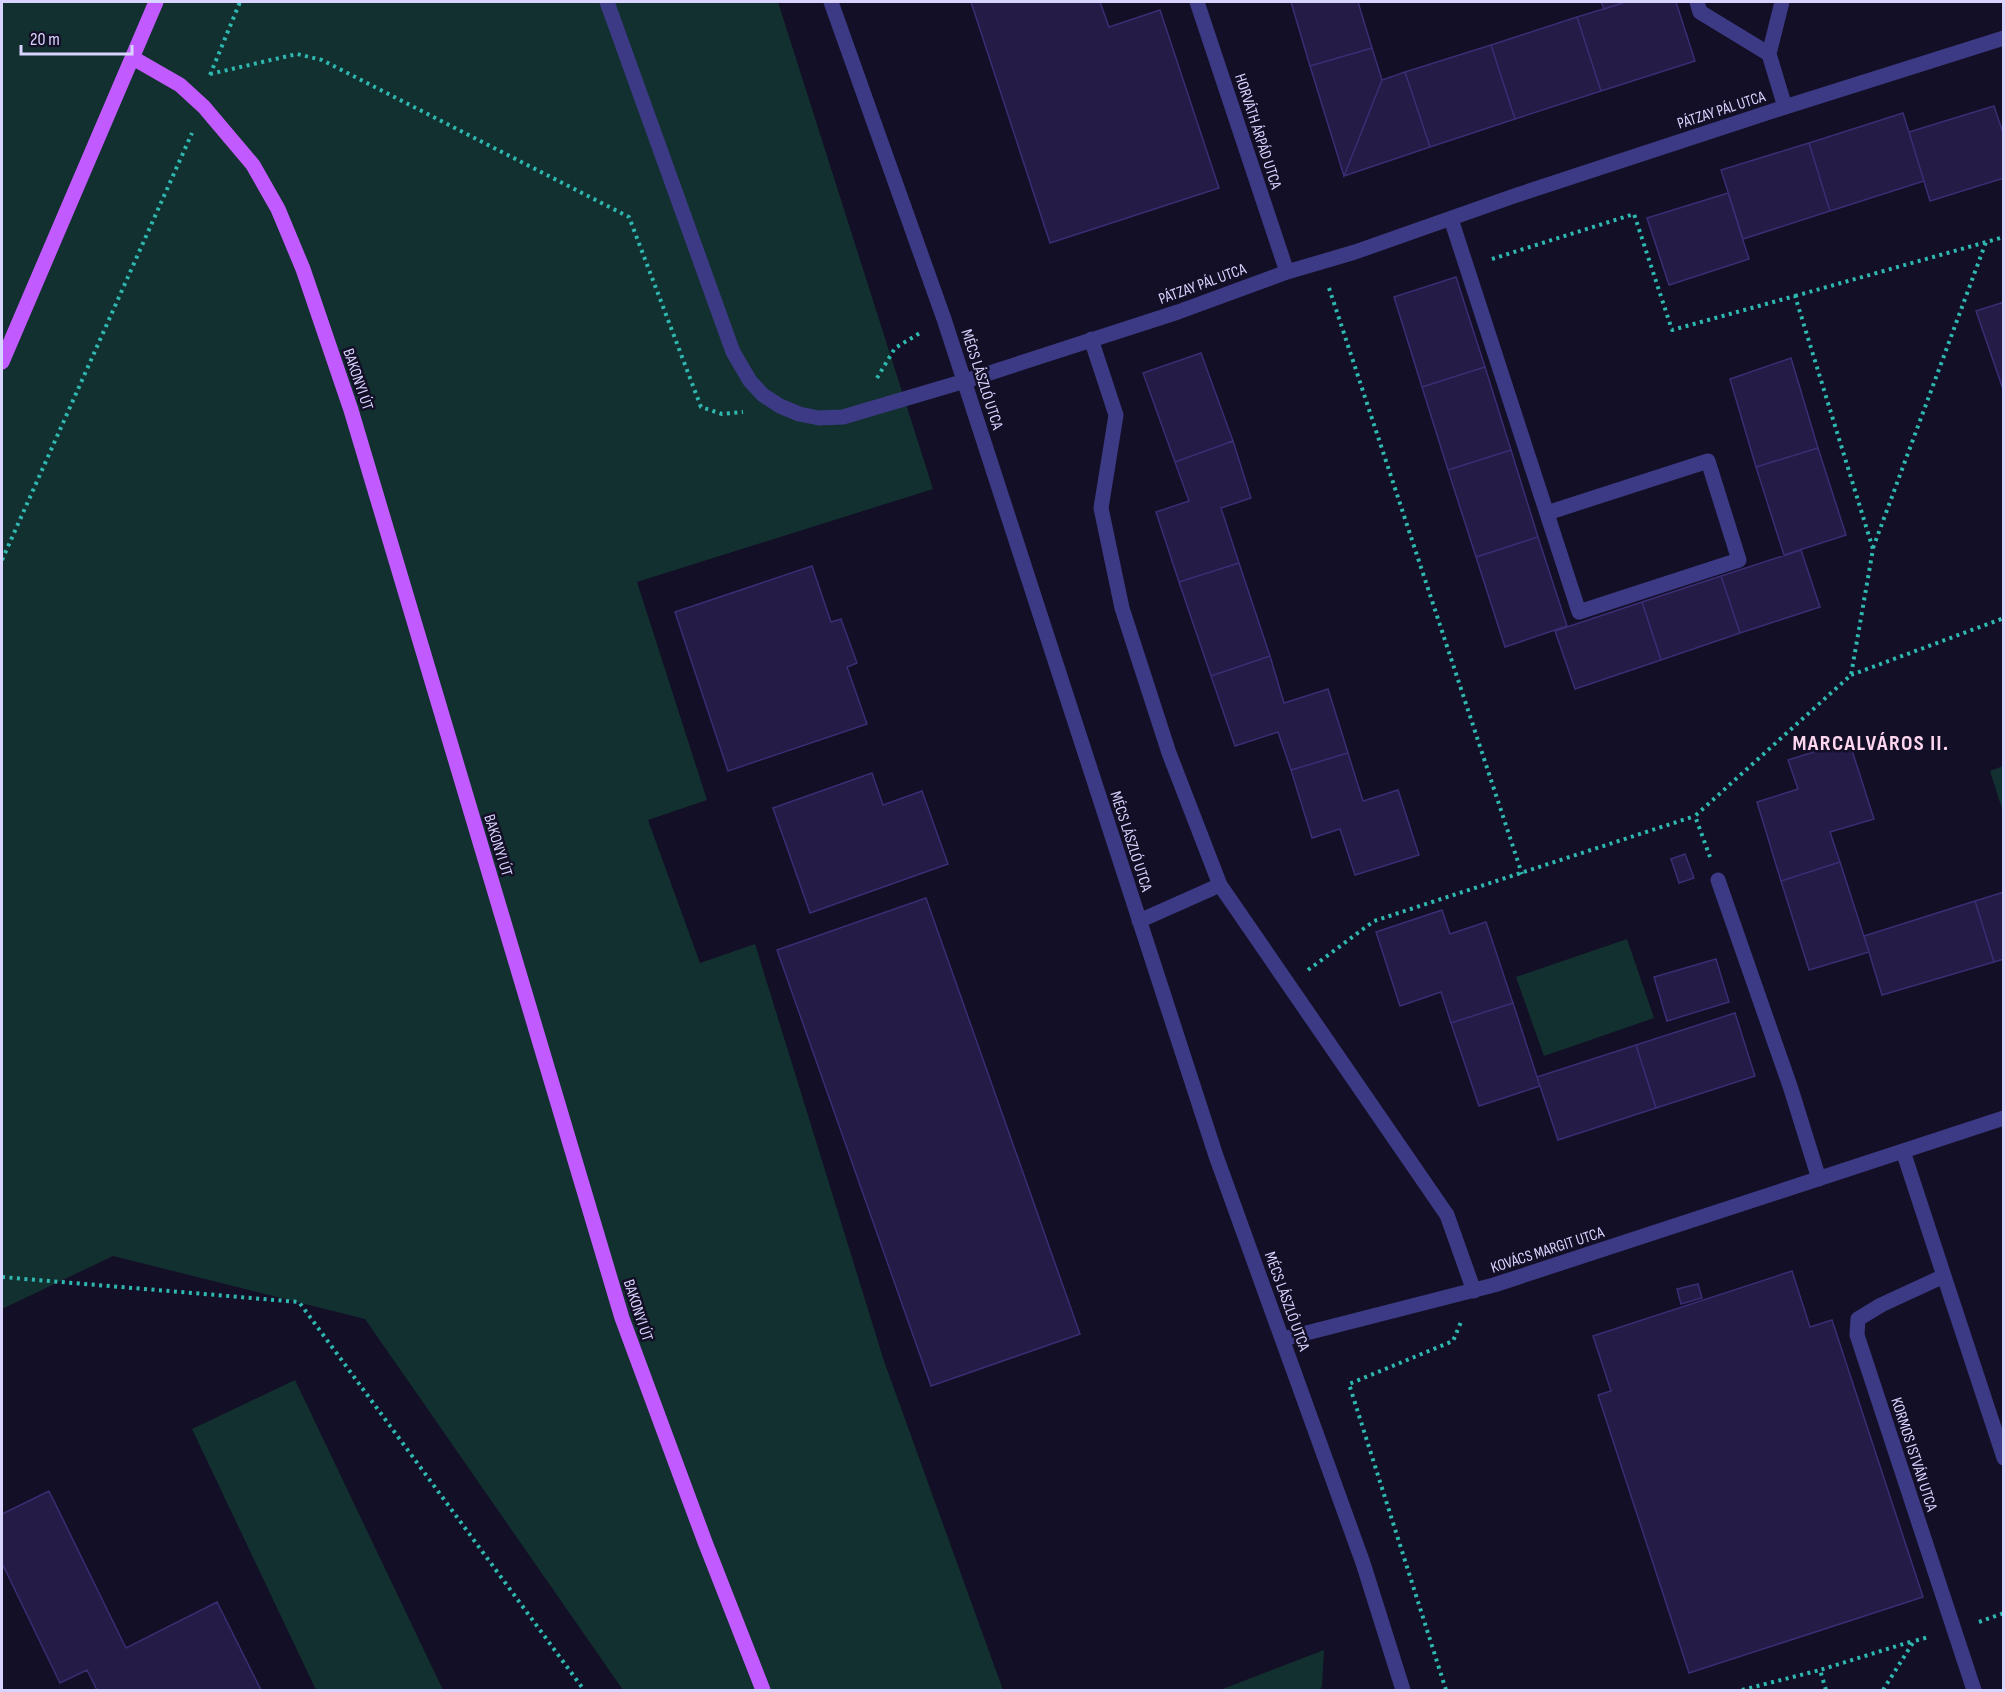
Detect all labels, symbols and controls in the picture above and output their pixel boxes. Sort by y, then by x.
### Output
scale bar [21,18,132,56]
text: 20 m [30,29,60,50]
street label: HORVÁTH ÁRPÁD UTCA [1230,71,1285,192]
street label: PÁTZAY PÁL UTCA [1675,87,1768,134]
street label: PÁTZAY PÁL UTCA [1156,260,1249,309]
street label: MÉCS LÁSZLÓ UTCA [956,327,1007,432]
street label: BAKONYI ÚT [338,346,377,413]
district label: MARCALVÁROS II. [1792,730,1950,757]
street label: MÉCS LÁSZLÓ UTCA [1105,789,1156,894]
street label: BAKONYI ÚT [479,812,516,879]
street label: KOVÁCS MARGIT UTCA [1488,1223,1607,1278]
street label: MÉCS LÁSZLÓ UTCA [1260,1249,1313,1354]
street label: BAKONYI ÚT [619,1277,657,1344]
street label: KORMOS ISTVÁN UTCA [1886,1395,1941,1514]

